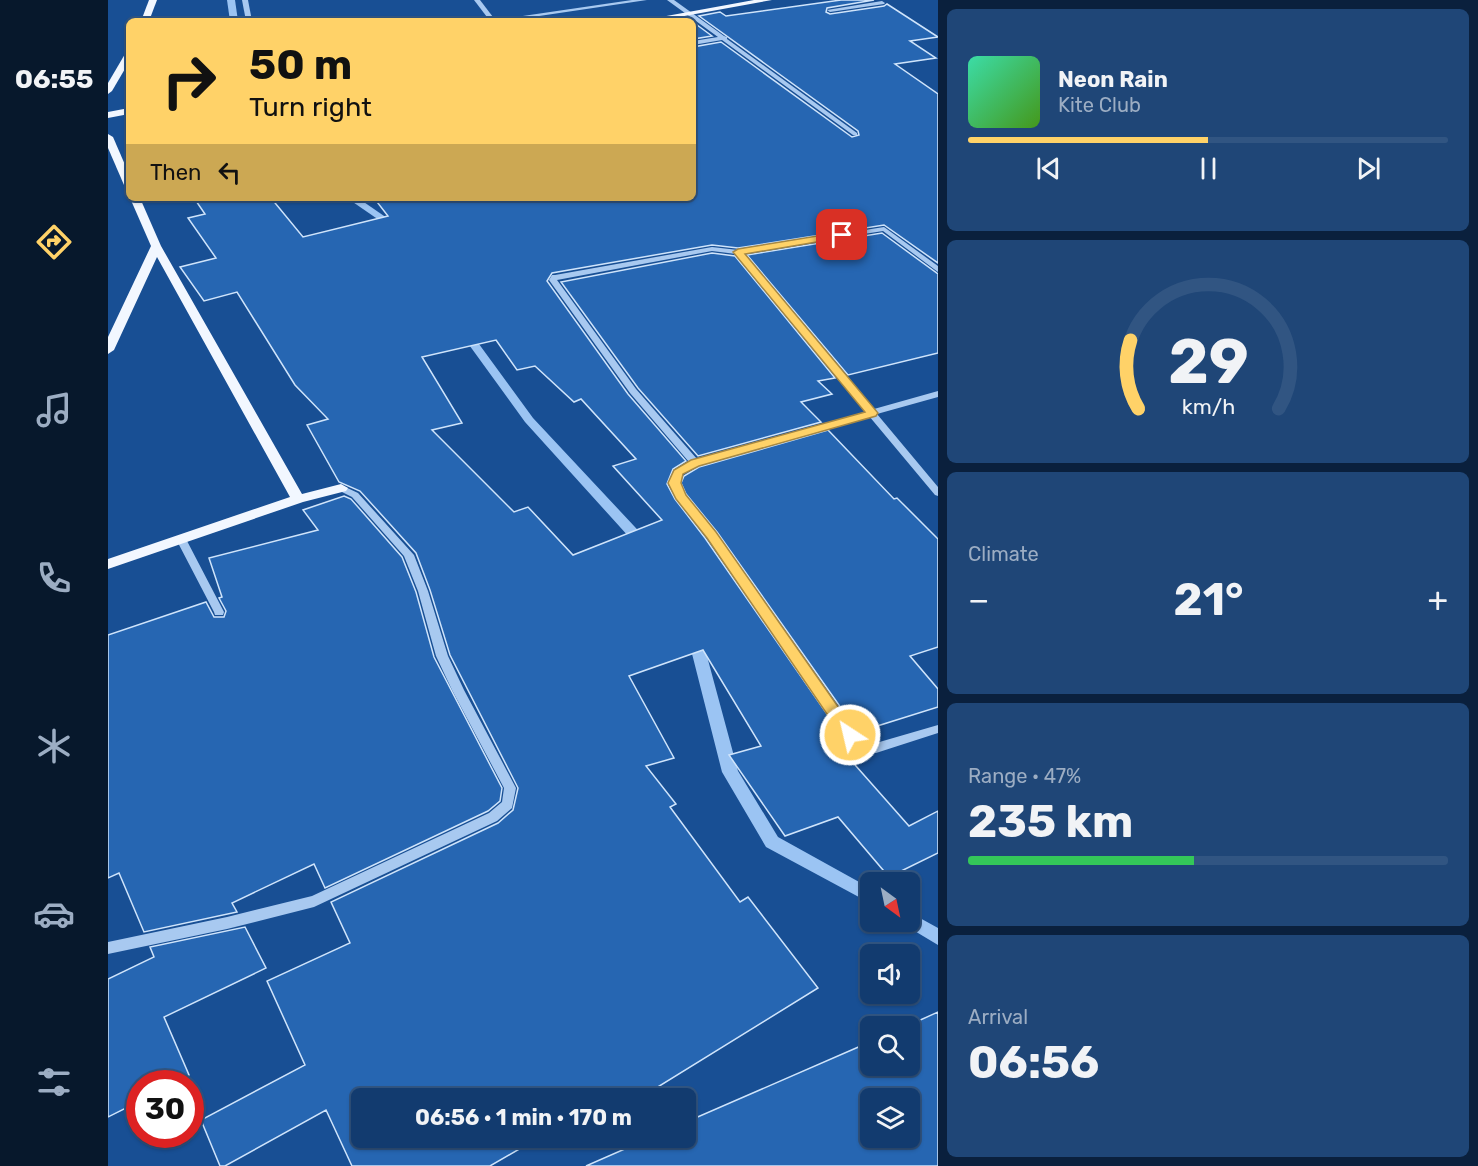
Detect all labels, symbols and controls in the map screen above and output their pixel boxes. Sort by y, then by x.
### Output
text: 50 m [249,40,352,90]
icon: right [150,42,228,120]
text: 06:55 [15,63,93,95]
text: Neon Rain [1058,66,1168,93]
text: Turn right [249,91,372,123]
text: Kite Club [1058,93,1141,117]
icon: previous [1032,152,1065,185]
icon: pause [1192,152,1225,185]
icon: next [1352,152,1385,185]
icon: left [213,156,246,189]
text: Then [150,159,201,186]
pin [816,209,867,260]
icon: arrive [825,218,858,251]
icon: directions [33,221,75,263]
text: 29 [1168,325,1248,399]
icon: music [33,389,75,431]
text: km/h [1181,394,1235,419]
text: Climate [968,542,1039,566]
icon: phone [33,557,75,599]
text: 21° [1173,573,1244,626]
text: − [968,580,989,619]
text: + [1427,580,1448,619]
position arrow [818,703,882,767]
icon: climate [33,725,75,767]
text: Range · 47% [968,764,1081,788]
text: 235 km [968,795,1133,848]
north arrow [860,872,920,932]
map controls [860,872,920,1148]
icon: car [33,893,75,935]
button: sound [860,944,920,1004]
text: Arrival [968,1005,1028,1029]
button: search [860,1016,920,1076]
text: 06:56 [968,1036,1099,1089]
icon: filters [33,1061,75,1103]
speed limit sign: 30 [126,1070,204,1148]
button: layers [860,1088,920,1148]
text: 06:56 · 1 min · 170 m [415,1104,632,1131]

